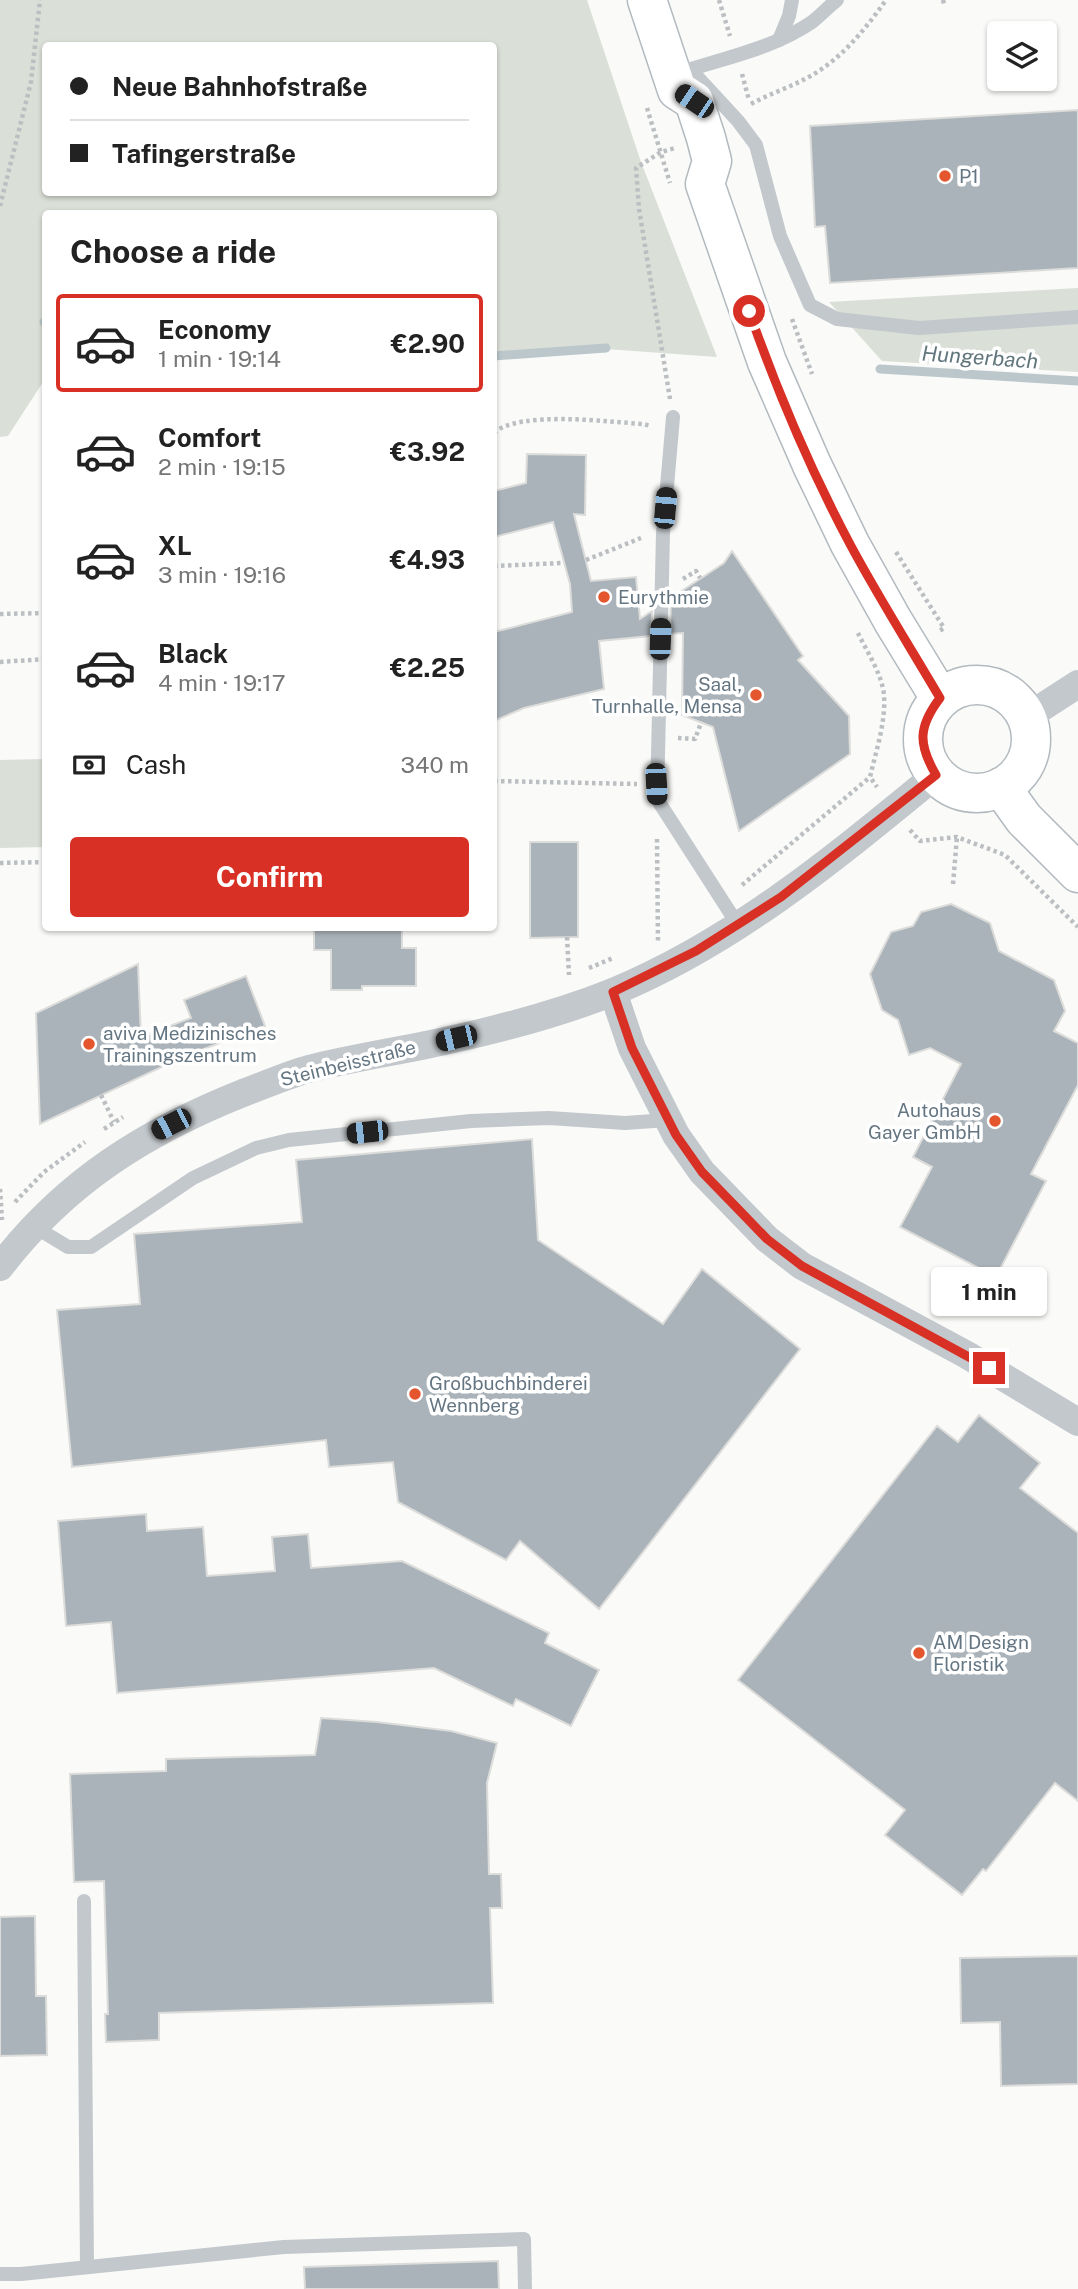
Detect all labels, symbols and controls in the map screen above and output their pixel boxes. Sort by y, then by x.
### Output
map controls [987,21,1057,91]
button: layers [987,21,1057,91]
text: Neue Bahnhofstraße [112,71,368,102]
car [671,81,718,121]
text: Tafingerstraße [112,138,296,169]
place label: P1 [959,165,979,187]
marker: P1 [937,168,953,184]
text: Choose a ride [70,233,276,270]
route start [733,295,765,327]
icon: car [74,312,137,375]
text: Economy [158,314,271,345]
text: €2.90 [391,328,465,359]
water label: Hungerbach [921,340,1039,374]
text: 1 min · 19:14 [158,345,281,372]
icon: car [74,420,137,483]
text: Comfort [158,422,261,453]
text: €3.92 [390,436,465,467]
text: 2 min · 19:15 [158,453,286,480]
car [653,486,678,530]
icon: car [74,528,137,591]
text: XL [158,530,192,561]
text: €4.93 [390,544,465,575]
text: 3 min · 19:16 [158,561,286,588]
place label: Eurythmie [618,586,709,608]
marker: Eurythmie [596,589,612,605]
car [649,618,672,660]
icon: car [74,636,137,699]
text: Black [158,638,228,669]
text: €2.25 [390,652,465,683]
text: 4 min · 19:17 [158,669,285,696]
place label: Saal, Turnhalle, Mensa [592,673,742,717]
marker: Saal, Turnhalle, Mensa [748,687,764,703]
icon: cash [70,746,108,784]
text: Cash [126,749,186,780]
text: 340 m [401,751,469,778]
car [645,762,668,806]
button: Confirm [70,837,469,917]
place label: aviva Medizinisches Trainingszentrum [103,1022,276,1066]
car [434,1023,479,1053]
marker: aviva Medizinisches Trainingszentrum [81,1036,97,1052]
street label: Steinbeisstraße [278,1036,418,1090]
place label: Autohaus Gayer GmbH [868,1099,981,1143]
car [148,1105,195,1143]
marker: Autohaus Gayer GmbH [987,1113,1003,1129]
car [346,1119,389,1145]
callout: 1 min [931,1266,1047,1316]
text: 1 min [961,1278,1017,1305]
route end [973,1352,1005,1384]
place label: Großbuchbinderei Wennberg [429,1372,588,1416]
marker: Großbuchbinderei Wennberg [407,1386,423,1402]
place label: AM Design Floristik [933,1631,1029,1675]
marker: AM Design Floristik [911,1645,927,1661]

